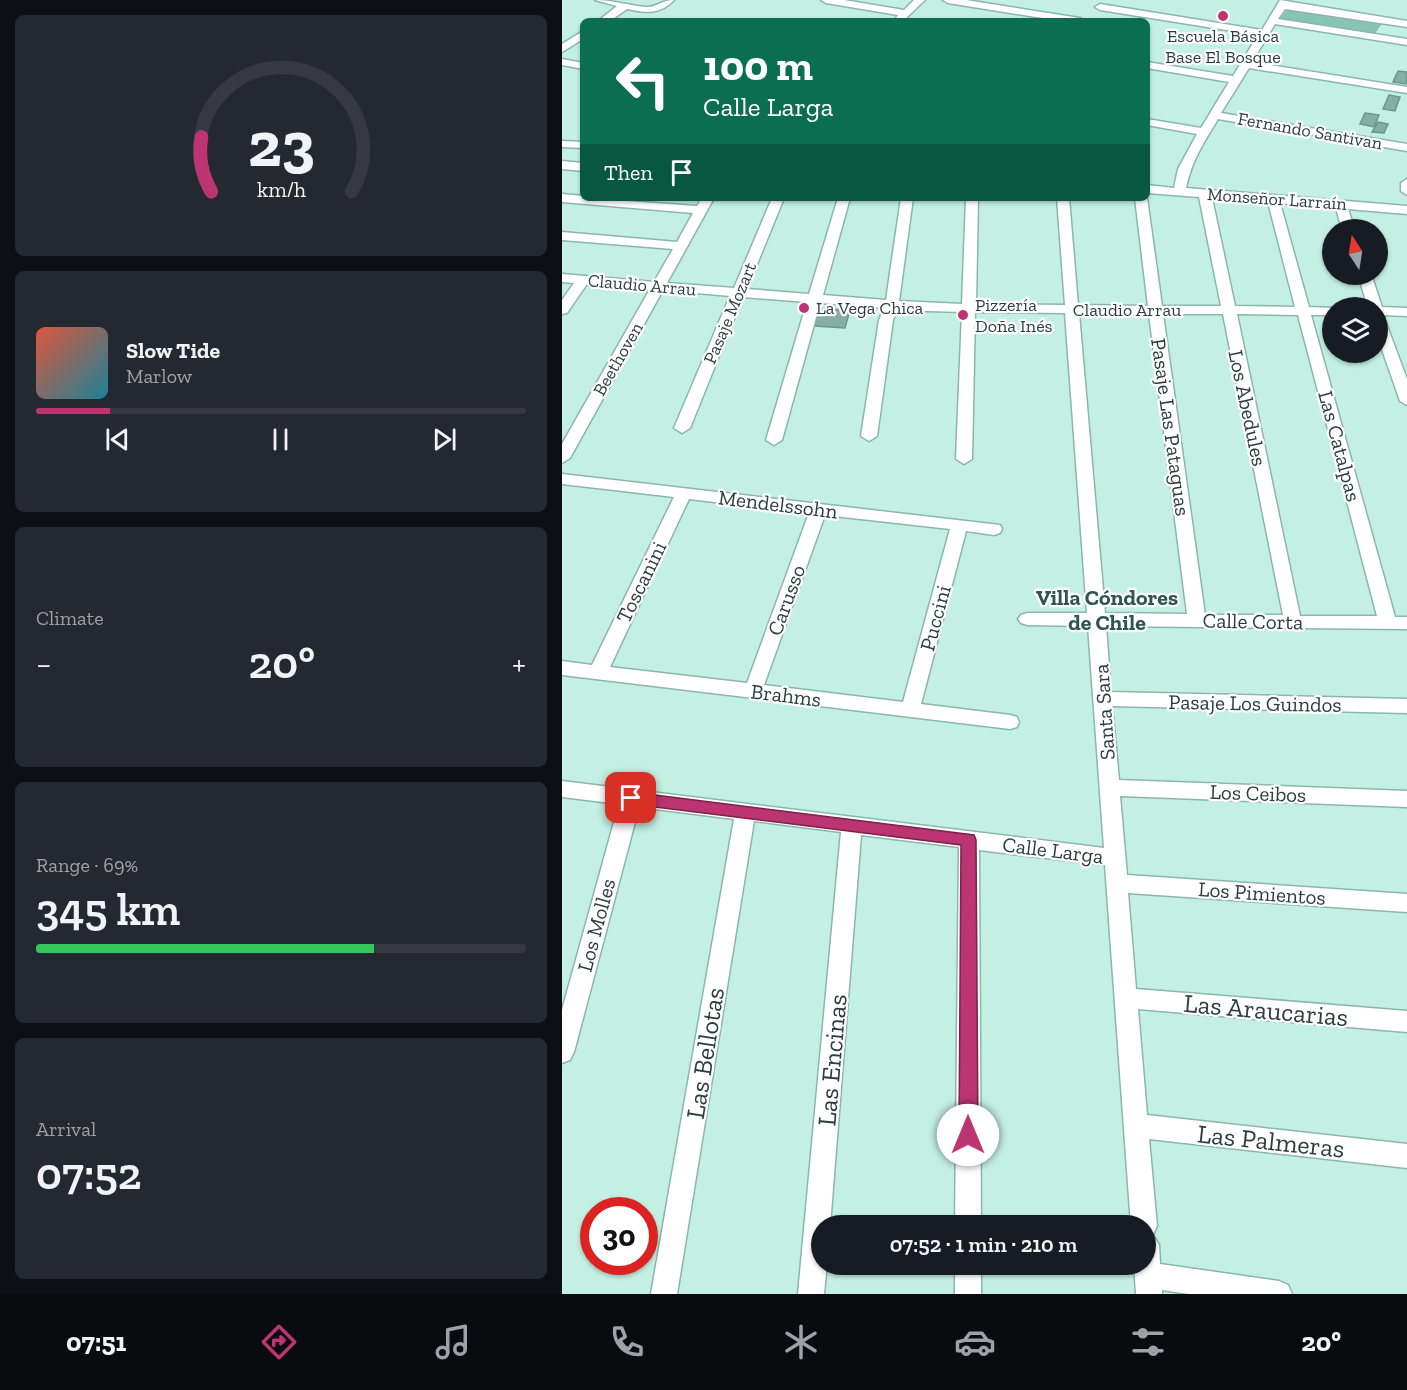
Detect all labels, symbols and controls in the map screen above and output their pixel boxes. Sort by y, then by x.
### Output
marker: Escuela Básica Base El Bosque [1216,9,1230,23]
place label: Escuela Básica Base El Bosque [1165,25,1281,68]
text: 100 m [703,40,813,91]
icon: left [604,42,682,120]
text: Calle Larga [703,91,834,123]
street label: Fernando Santivan [1236,107,1385,155]
text: 23 [248,108,314,183]
icon: arrive [665,156,698,189]
text: Then [604,159,653,186]
text: km/h [257,178,305,203]
street label: Monseñor Larraín [1206,183,1348,215]
north arrow [1322,219,1388,285]
map controls [1322,219,1388,363]
street label: Pasaje Mozart [699,258,761,367]
street label: Claudio Arrau [587,269,697,301]
place label: Pizzería Doña Inés [975,294,1053,337]
place label: La Vega Chica [816,297,924,319]
button: layers [1322,297,1388,363]
street label: Claudio Arrau [1073,299,1181,321]
marker: La Vega Chica [797,301,811,315]
marker: Pizzería Doña Inés [956,308,970,322]
street label: Beethoven [588,318,648,400]
street label: Pasaje Las Pataguas [1145,336,1196,518]
text: Slow Tide [126,337,220,364]
street label: Los Abedules [1223,348,1273,468]
text: Marlow [126,364,192,388]
street label: Las Catalpas [1313,388,1367,504]
icon: previous [101,423,134,456]
icon: pause [264,423,297,456]
icon: next [428,423,461,456]
street label: Mendelssohn [717,484,839,524]
street label: Toscanini [611,537,671,627]
street label: Carusso [762,561,810,639]
street label: Puccini [914,582,956,654]
district label: Villa Cóndores de Chile [1036,584,1178,636]
text: Climate [36,606,104,630]
street label: Calle Corta [1202,608,1304,634]
text: 20° [248,636,315,690]
text: − [36,644,51,683]
text: + [512,644,526,683]
street label: Santa Sara [1088,663,1120,761]
street label: Brahms [749,678,823,712]
street label: Pasaje Los Guindos [1168,689,1342,718]
pin [605,772,656,823]
street label: Los Ceibos [1209,779,1307,807]
icon: arrive [614,781,647,814]
street label: Calle Larga [1001,831,1105,869]
text: Range · 69% [36,853,138,877]
street label: Los Molles [572,876,620,974]
street label: Los Pimientos [1197,876,1327,910]
text: 345 km [36,883,180,937]
street label: Las Bellotas [679,985,731,1121]
street label: Las Araucarias [1182,987,1350,1033]
street label: Las Encinas [810,993,854,1127]
position arrow [936,1103,1000,1167]
text: Arrival [36,1117,96,1141]
street label: Las Palmeras [1196,1117,1346,1165]
text: 07:52 [36,1147,142,1201]
speed limit sign: 30 [580,1197,658,1275]
text: 07:52 · 1 min · 210 m [890,1231,1077,1258]
icon: directions [258,1321,300,1363]
icon: music [432,1321,474,1363]
icon: phone [606,1321,648,1363]
icon: climate [780,1321,822,1363]
icon: car [954,1321,996,1363]
icon: filters [1127,1321,1169,1363]
text: 07:51 [66,1326,127,1358]
text: 20° [1301,1326,1341,1358]

